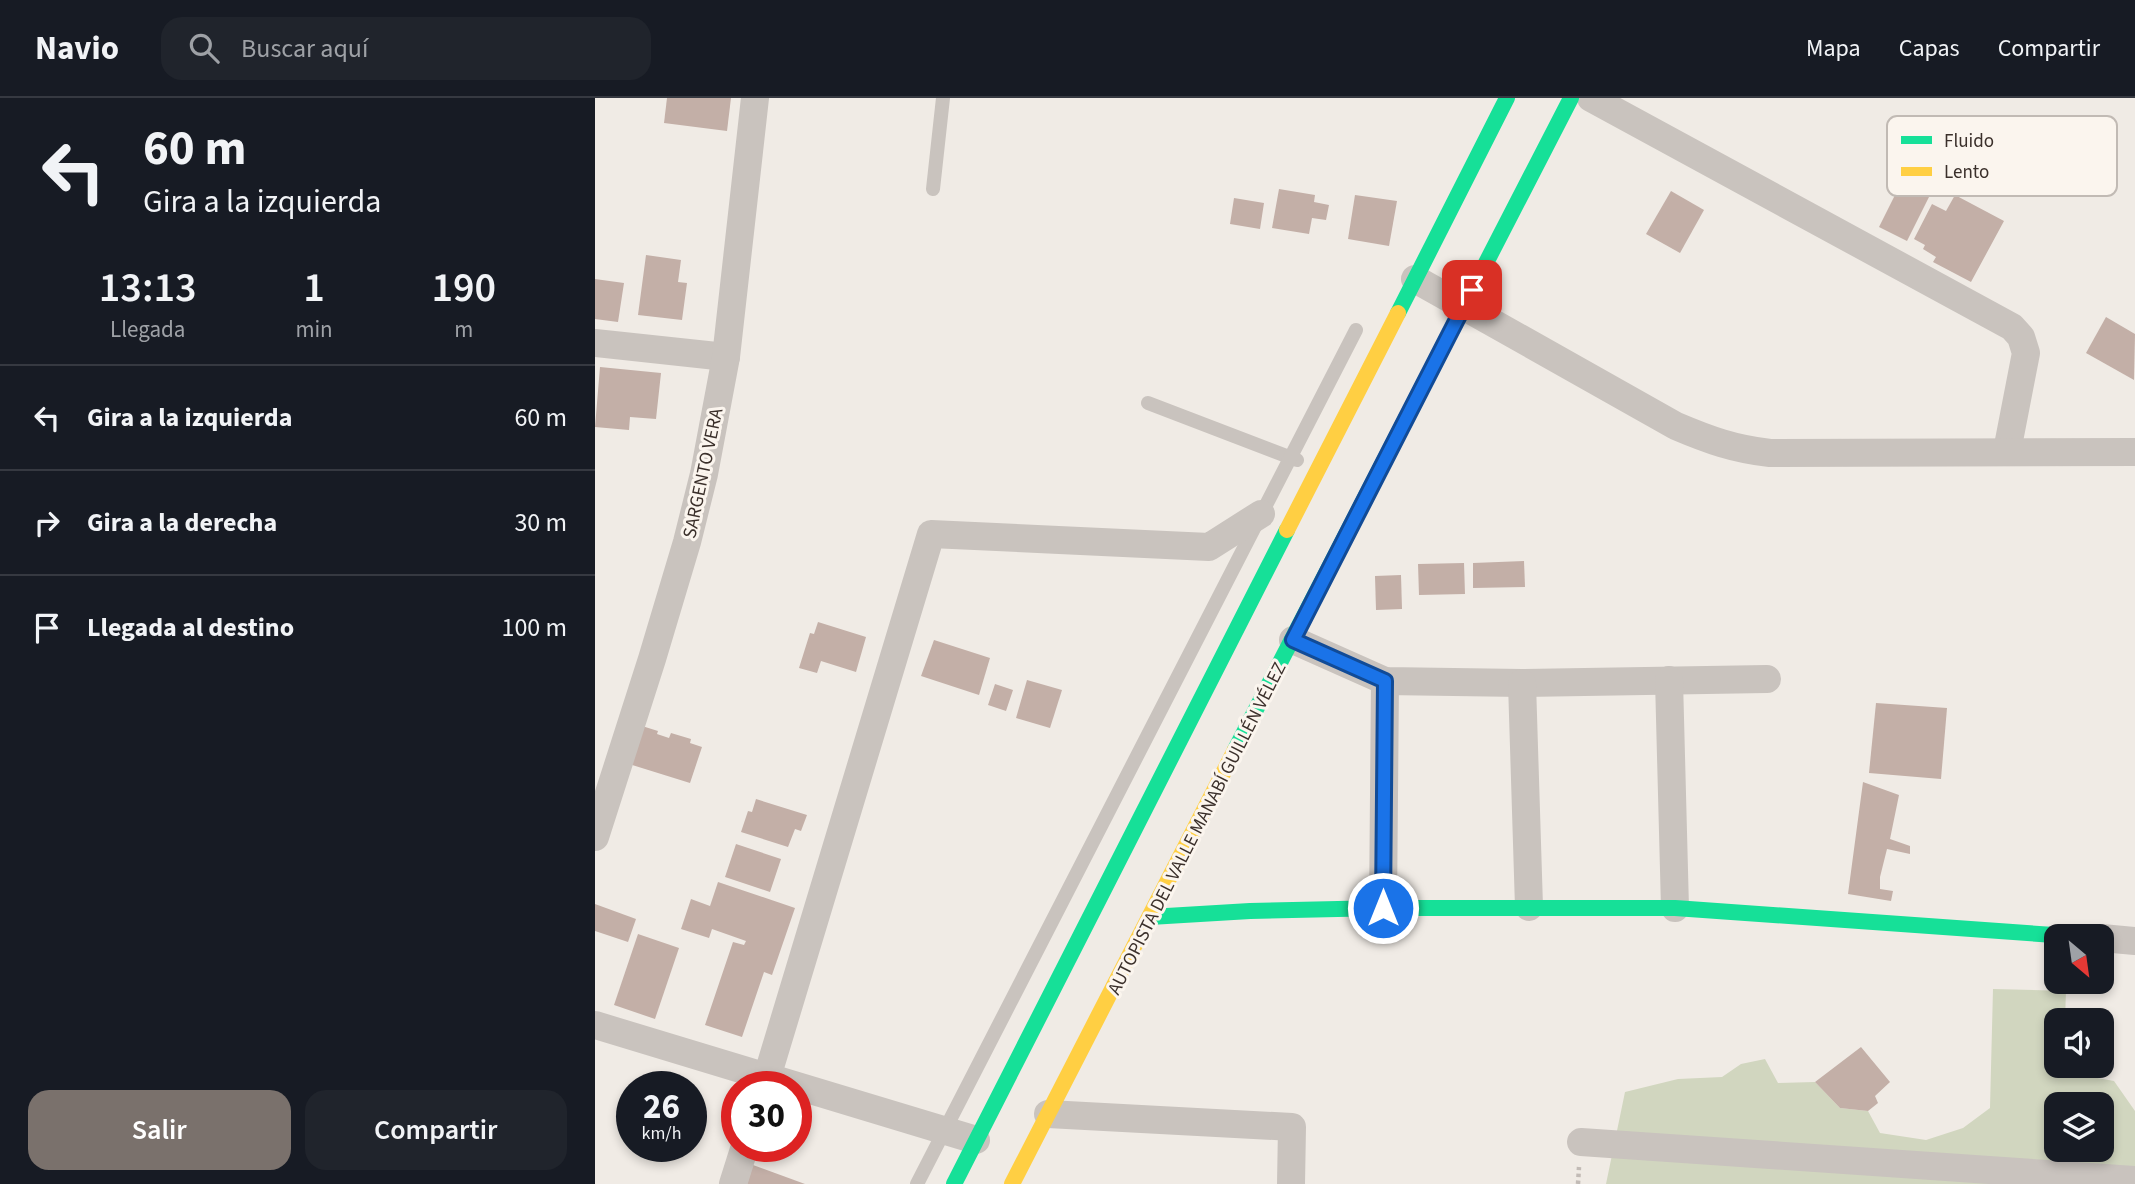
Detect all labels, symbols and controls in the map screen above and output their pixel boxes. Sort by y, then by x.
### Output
search box [161,17,651,80]
text: Navio [35,25,119,72]
icon: search [185,29,223,67]
text: Buscar aquí [241,30,368,67]
text: Mapa [1806,31,1861,66]
text: Capas [1899,31,1960,66]
text: Compartir [1998,31,2100,66]
text: 60 m [143,114,247,184]
legend [1887,116,2117,196]
icon: left [28,126,119,217]
text: Fluido [1944,128,1994,155]
text: Lento [1944,159,1989,186]
text: Gira a la izquierda [143,179,381,225]
text: 13:13 [99,258,197,318]
text: 1 [303,258,325,318]
text: 190 [432,258,496,318]
pin [1442,260,1502,320]
icon: arrive [1453,271,1491,309]
text: Llegada [110,313,185,346]
text: min [295,313,333,346]
text: m [454,313,473,346]
icon: left [28,399,66,437]
text: Gira a la izquierda [87,399,292,436]
text: 60 m [514,399,567,436]
street label: SARGENTO VERA [677,405,731,541]
icon: right [28,504,66,542]
text: Gira a la derecha [87,504,277,541]
text: 30 m [514,504,567,541]
icon: arrive [28,609,66,647]
text: Llegada al destino [87,609,294,646]
text: 100 m [501,609,567,646]
street label: AUTOPISTA DEL VALLE MANABÍ GUILLÉN VÉLEZ [1101,658,1293,1000]
position arrow [1346,871,1420,945]
north arrow [2044,924,2114,994]
map controls [2044,924,2114,1162]
button: sound [2044,1008,2114,1078]
speed limit sign: 30 [721,1071,812,1162]
text: 26 [643,1082,680,1132]
button: Salir [28,1090,291,1170]
button: Compartir [305,1090,567,1170]
button: layers [2044,1092,2114,1162]
text: km/h [642,1121,681,1146]

